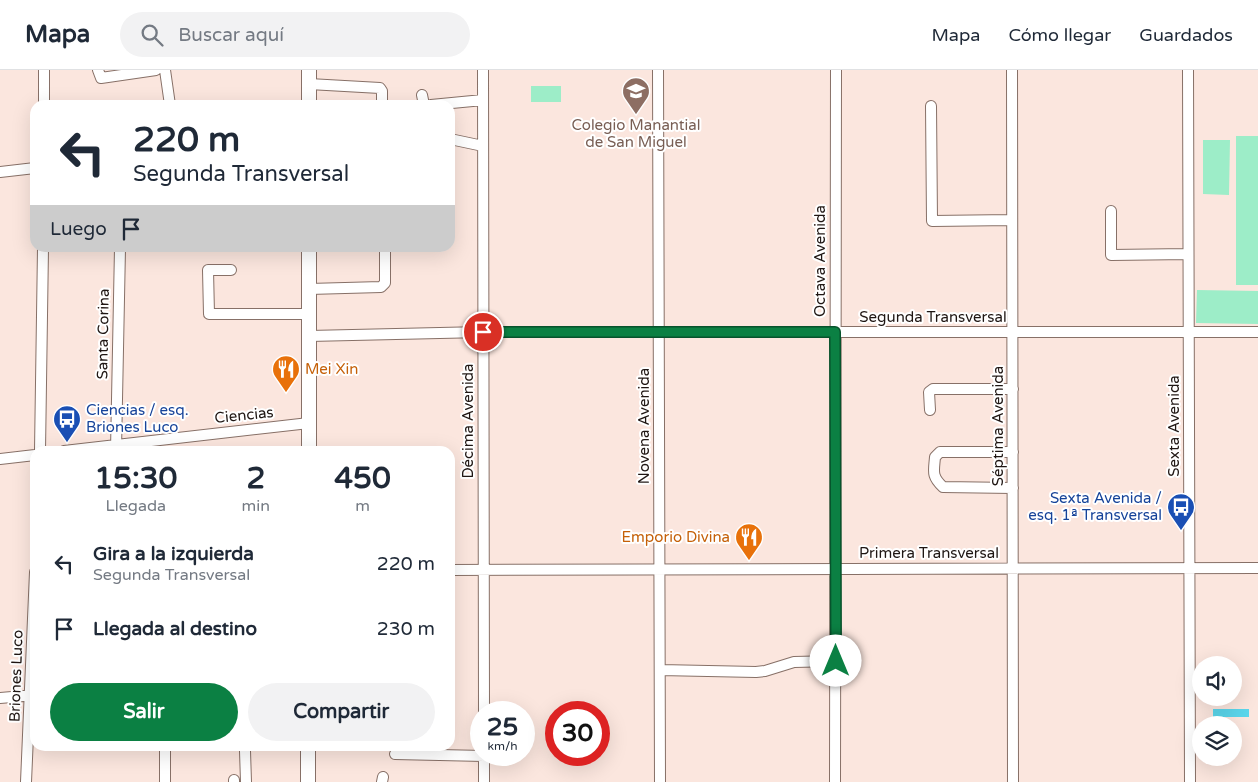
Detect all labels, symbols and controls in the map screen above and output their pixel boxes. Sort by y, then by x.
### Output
search box [120,12,470,57]
text: Mapa [25,20,90,49]
icon: search [138,21,166,49]
text: Buscar aquí [178,24,284,46]
text: Mapa [931,24,980,46]
text: Cómo llegar [1008,24,1111,46]
text: Guardados [1139,24,1233,46]
school or university icon: Colegio Manantial de San Miguel [621,76,651,115]
place label: Colegio Manantial de San Miguel [572,116,700,151]
text: 220 m [133,119,240,161]
icon: left [50,120,115,185]
text: Segunda Transversal [133,161,349,187]
street label: Octava Avenida [811,205,829,317]
icon: arrive [117,215,145,243]
text: Luego [50,218,107,240]
street label: Santa Corina [93,288,113,380]
street label: Segunda Transversal [859,308,1007,326]
pin [462,311,504,353]
icon: arrive [469,318,497,346]
restaurant icon: Mei Xin [271,354,301,393]
place label: Mei Xin [305,360,358,378]
street label: Décima Avenida [459,363,477,479]
street label: Séptima Avenida [989,366,1007,486]
street label: Novena Avenida [635,368,653,484]
street label: Sexta Avenida [1165,375,1183,477]
place label: Ciencias / esq. Briones Luco [86,401,189,436]
street label: Ciencias [214,403,274,427]
bus stop icon: Ciencias / esq. Briones Luco [52,404,82,443]
text: 15:30 [94,460,177,497]
text: 2 [246,460,265,497]
text: 450 [334,460,391,497]
place label: Sexta Avenida / esq. 1ª Transversal [1028,489,1162,524]
bus stop icon: Sexta Avenida / esq. 1ª Transversal [1166,492,1196,531]
text: Llegada [106,496,166,516]
text: min [242,496,270,516]
text: m [355,496,370,516]
restaurant icon: Emporio Divina [734,522,764,561]
place label: Emporio Divina [622,528,730,546]
text: Gira a la izquierda [93,543,254,565]
street label: Primera Transversal [859,544,999,562]
icon: left [50,550,78,578]
text: 220 m [377,553,435,575]
text: Segunda Transversal [93,565,250,585]
icon: arrive [50,615,78,643]
text: Llegada al destino [93,618,257,640]
text: 230 m [377,618,435,640]
street label: Briones Luco [5,629,27,723]
position arrow [809,634,861,686]
map controls [1192,656,1242,766]
button: sound [1192,656,1242,706]
button: Salir [50,683,238,741]
button: Compartir [248,683,435,741]
speed limit sign: 30 [545,701,610,766]
text: 25 [487,712,518,742]
button: layers [1192,716,1242,766]
text: km/h [487,739,518,753]

